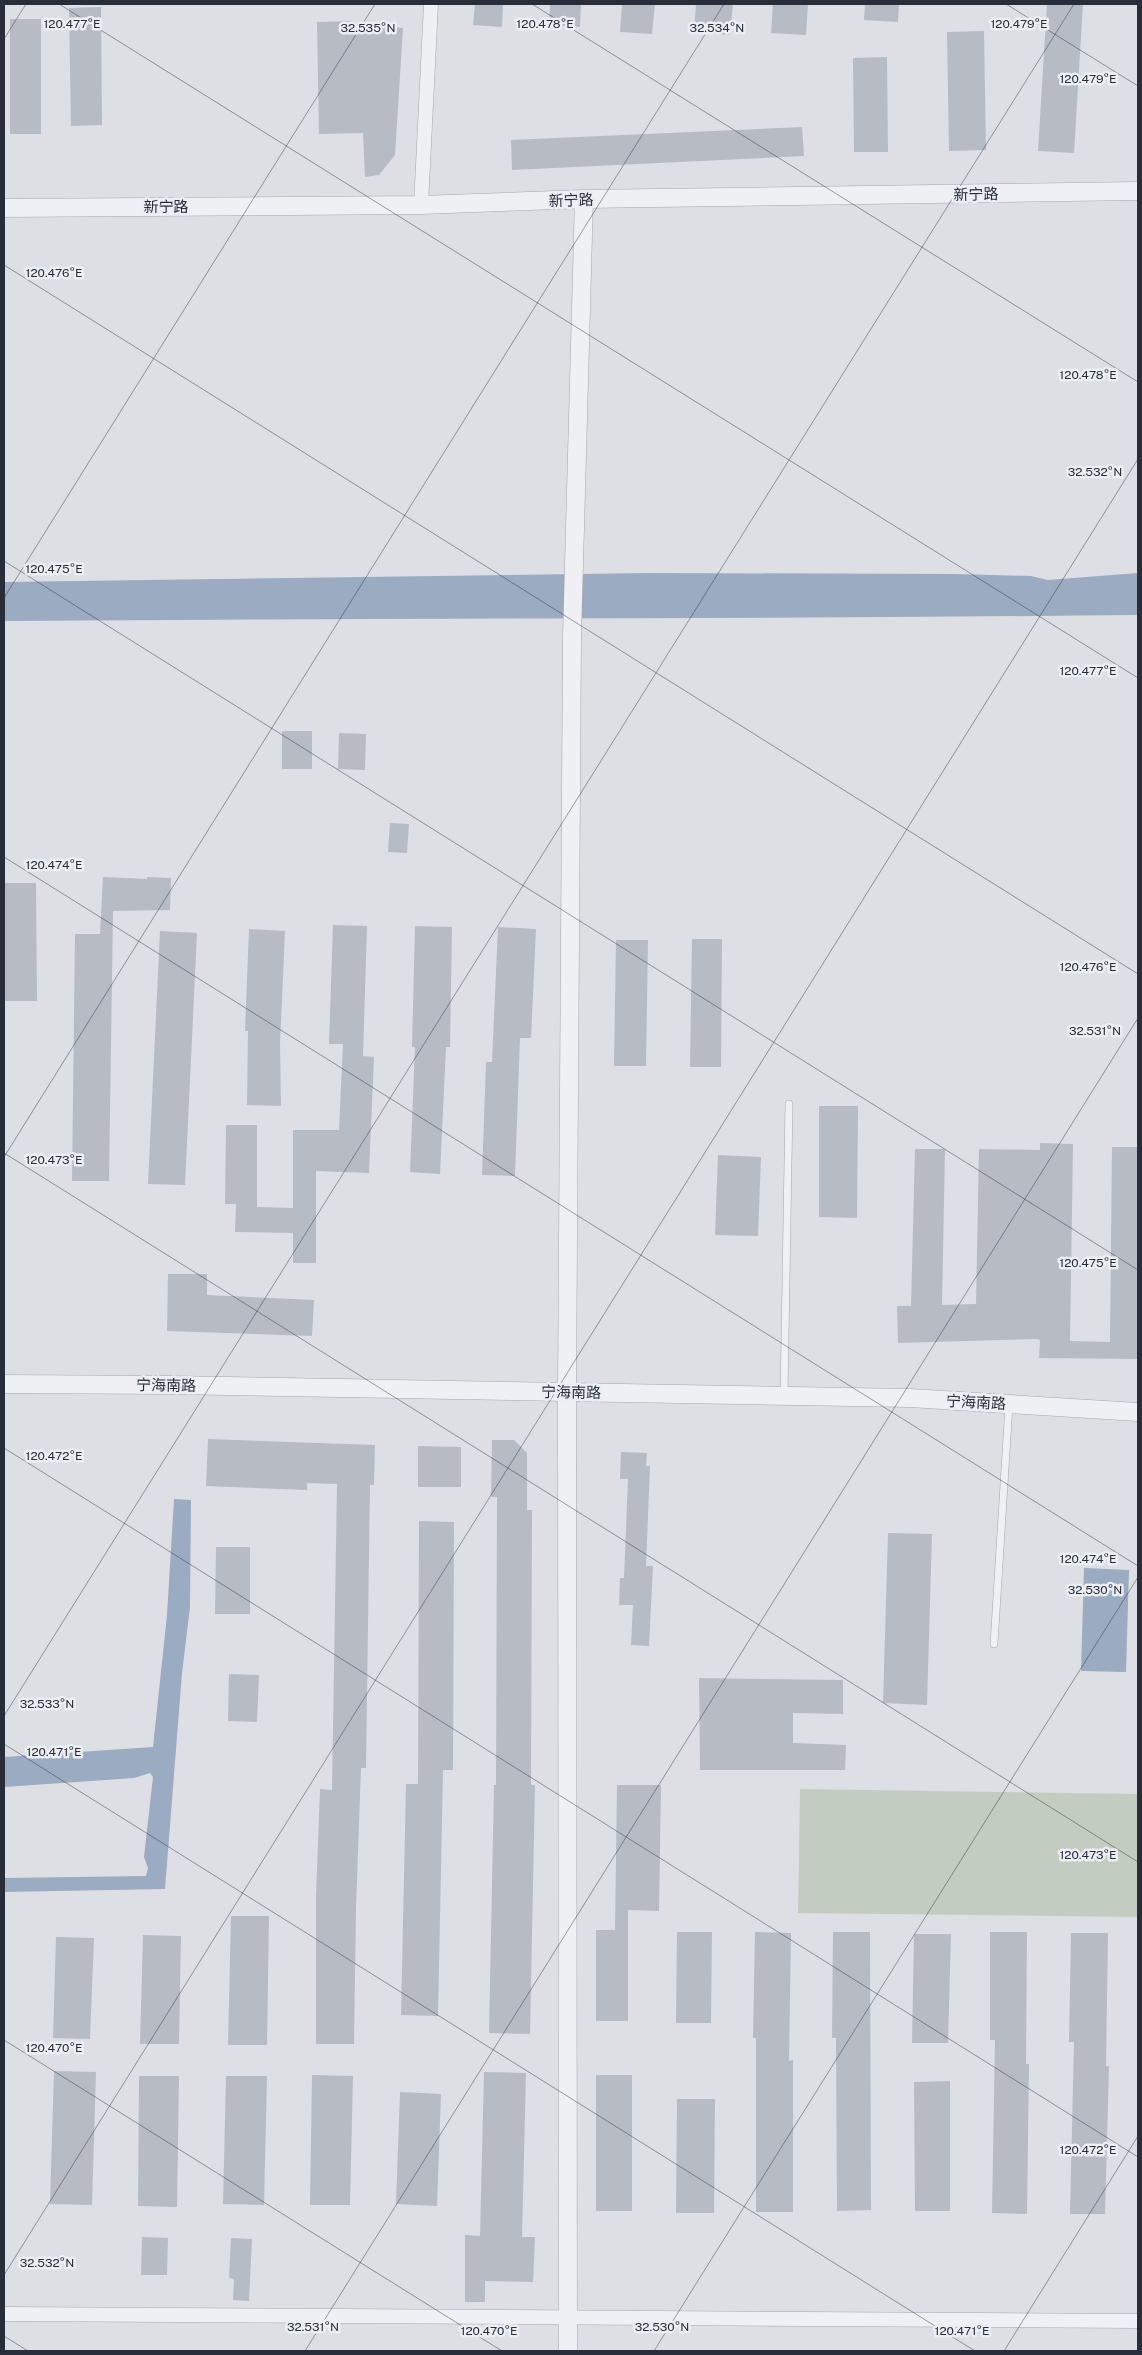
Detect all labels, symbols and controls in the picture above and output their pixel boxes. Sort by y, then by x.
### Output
text: 120.477°E [43,17,101,31]
text: 120.478°E [516,17,574,31]
text: 120.479°E [990,17,1048,31]
text: 32.535°N [341,21,395,35]
text: 32.534°N [690,21,744,35]
text: 120.479°E [1059,72,1117,86]
street label: 新宁路 [953,185,999,203]
street label: 新宁路 [548,191,594,209]
street label: 新宁路 [143,198,189,215]
text: 120.476°E [26,266,83,280]
text: 120.478°E [1059,368,1117,382]
text: 32.532°N [1068,465,1122,479]
text: 120.475°E [25,562,83,576]
text: 120.477°E [1059,664,1117,678]
text: 120.474°E [26,858,82,872]
text: 120.476°E [1060,960,1117,974]
text: 32.531°N [1069,1024,1121,1038]
text: 120.473°E [25,1153,83,1167]
text: 120.475°E [1059,1256,1117,1270]
street label: 宁海南路 [136,1376,196,1394]
street label: 宁海南路 [541,1383,601,1401]
street label: 宁海南路 [946,1392,1006,1412]
text: 120.472°E [26,1449,82,1463]
text: 120.474°E [1060,1552,1116,1566]
text: 32.530°N [1068,1583,1122,1597]
text: 32.533°N [20,1697,74,1711]
text: 120.471°E [27,1745,81,1759]
text: 120.473°E [1059,1848,1117,1862]
text: 120.470°E [26,2041,82,2055]
text: 120.472°E [1060,2143,1116,2157]
text: 32.532°N [20,2256,74,2270]
text: 32.531°N [287,2320,339,2334]
text: 32.530°N [635,2320,689,2334]
text: 120.470°E [461,2324,517,2338]
text: 120.471°E [935,2324,989,2338]

